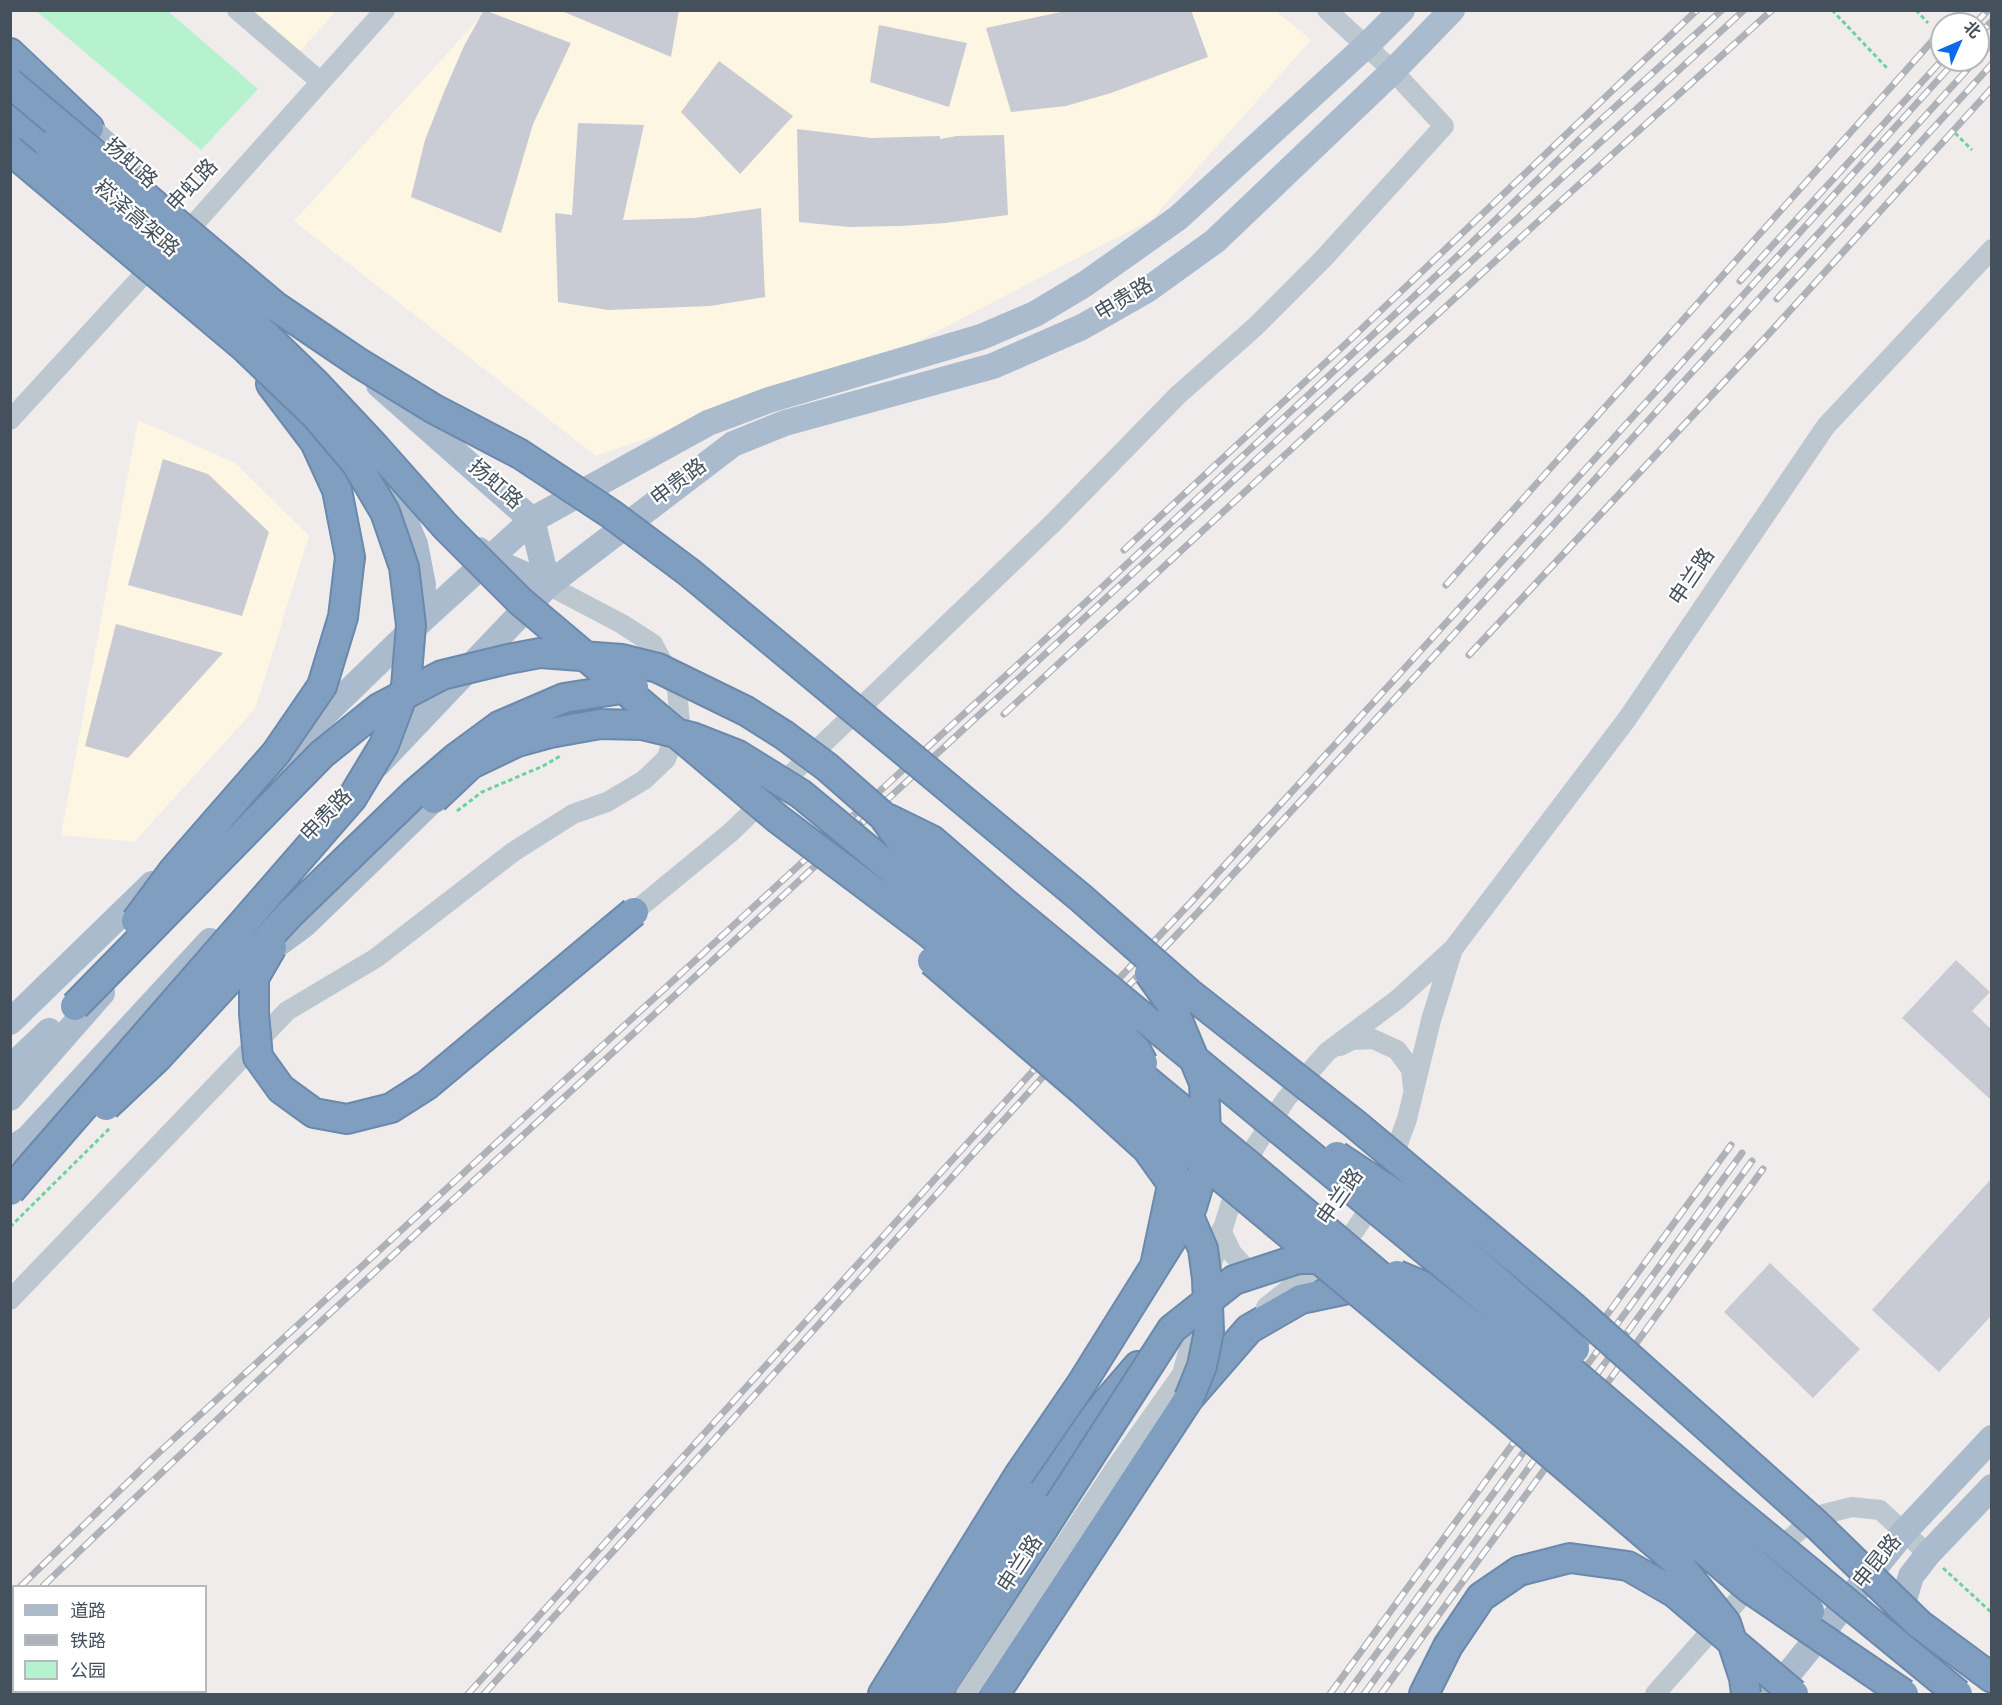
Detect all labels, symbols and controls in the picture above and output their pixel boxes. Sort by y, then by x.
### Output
north arrow [1930,12,1990,72]
text: 北 [1959,18,1984,43]
street label: 扬虹路 [97,135,161,195]
street label: 申虹路 [163,155,225,219]
street label: 崧泽高架路 [87,176,183,264]
street label: 申贵路 [1092,274,1158,328]
street label: 申贵路 [647,455,713,513]
street label: 扬虹路 [462,456,526,516]
street label: 申兰路 [1666,545,1722,611]
street label: 申贵路 [297,786,359,848]
street label: 申兰路 [1314,1165,1370,1231]
street label: 申昆路 [1849,1531,1909,1595]
street label: 申兰路 [994,1532,1050,1598]
legend [12,1585,207,1693]
text: 道路 [70,1601,106,1624]
text: 铁路 [70,1631,106,1654]
text: 公园 [70,1661,106,1684]

